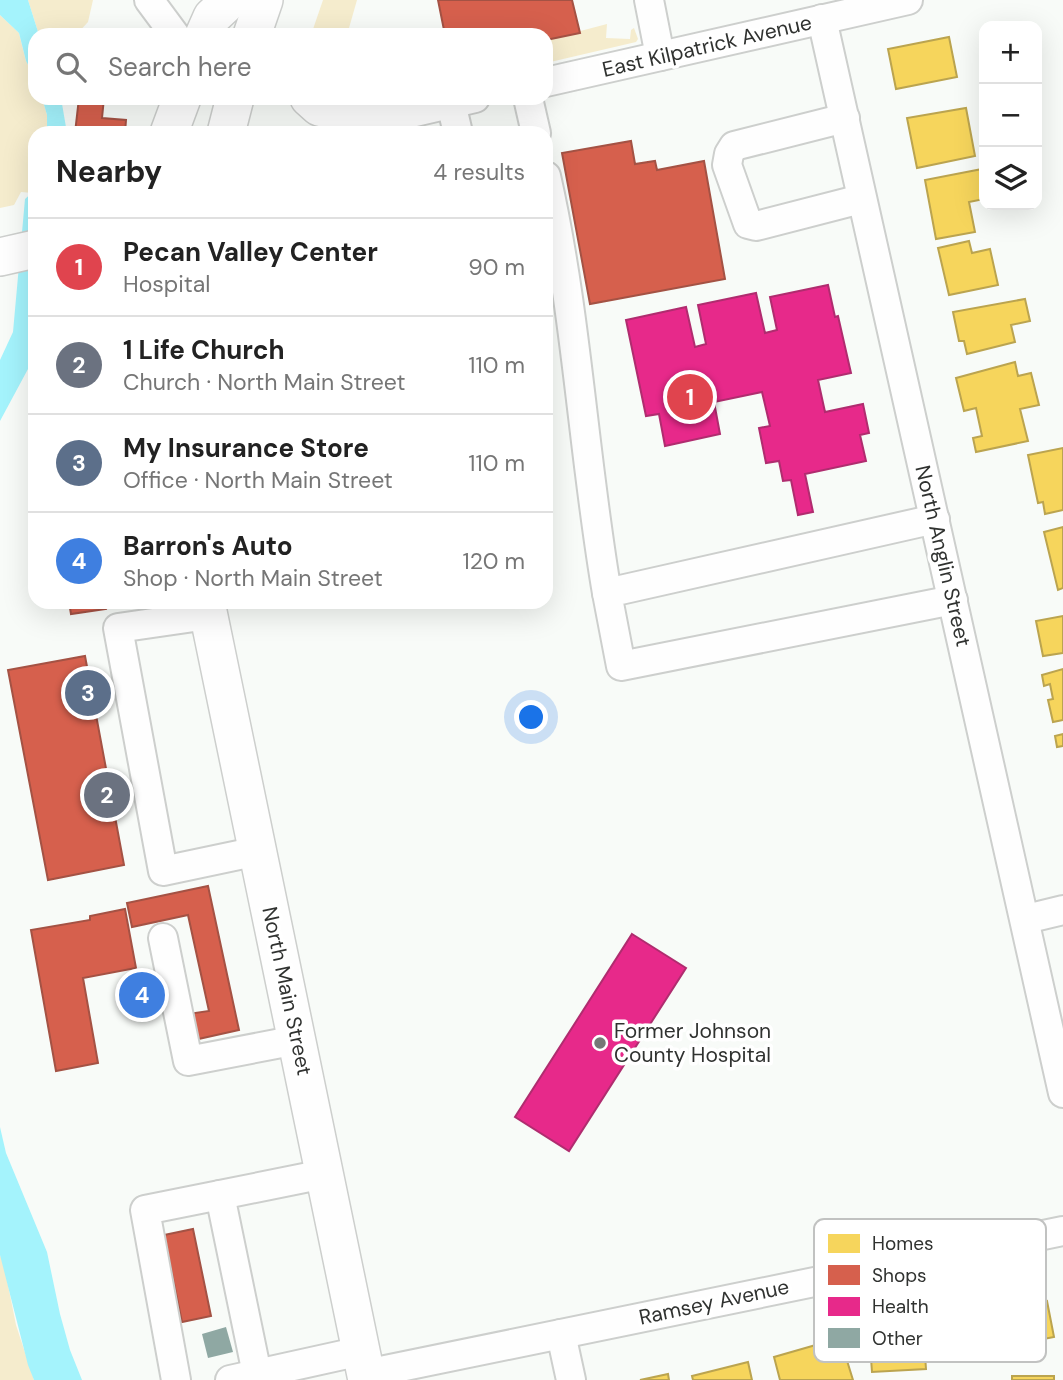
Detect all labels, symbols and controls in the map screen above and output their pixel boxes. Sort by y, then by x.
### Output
street label: East Kilpatrick Avenue [600,8,814,84]
map controls [979,21,1042,210]
button: + [979,21,1042,84]
search box [28,28,553,105]
icon: search [52,48,90,86]
text: Search here [108,50,251,84]
button: − [979,84,1042,147]
button: layers [979,147,1042,210]
text: Nearby [56,152,162,191]
text: 4 results [433,157,525,187]
text: Pecan Valley Center [123,235,378,269]
text: 1 [75,252,83,282]
text: 90 m [468,252,525,282]
text: Hospital [123,269,210,299]
text: 1 Life Church [123,333,285,367]
text: 2 [72,350,86,380]
text: 110 m [468,350,525,380]
text: Church · North Main Street [123,367,405,397]
pin: 1 [667,371,713,423]
text: My Insurance Store [123,431,369,465]
text: 3 [72,448,86,478]
text: 110 m [468,448,525,478]
street label: North Anglin Street [909,463,977,649]
text: Office · North Main Street [123,465,393,495]
text: Barron's Auto [123,529,293,563]
text: 4 [72,546,86,576]
text: 120 m [462,546,525,576]
text: Shop · North Main Street [123,563,383,593]
pin: 3 [65,667,111,719]
your location [514,700,548,734]
pin: 2 [84,769,130,821]
street label: North Main Street [255,904,319,1078]
pin: 4 [119,969,165,1021]
place label: Former Johnson County Hospital [614,1017,771,1069]
marker: Former Johnson County Hospital [592,1035,608,1051]
legend [814,1219,1046,1362]
text: Homes [872,1231,933,1256]
text: Shops [872,1263,927,1288]
street label: Ramsey Avenue [636,1272,792,1332]
text: Health [872,1294,929,1319]
text: Other [872,1326,923,1351]

